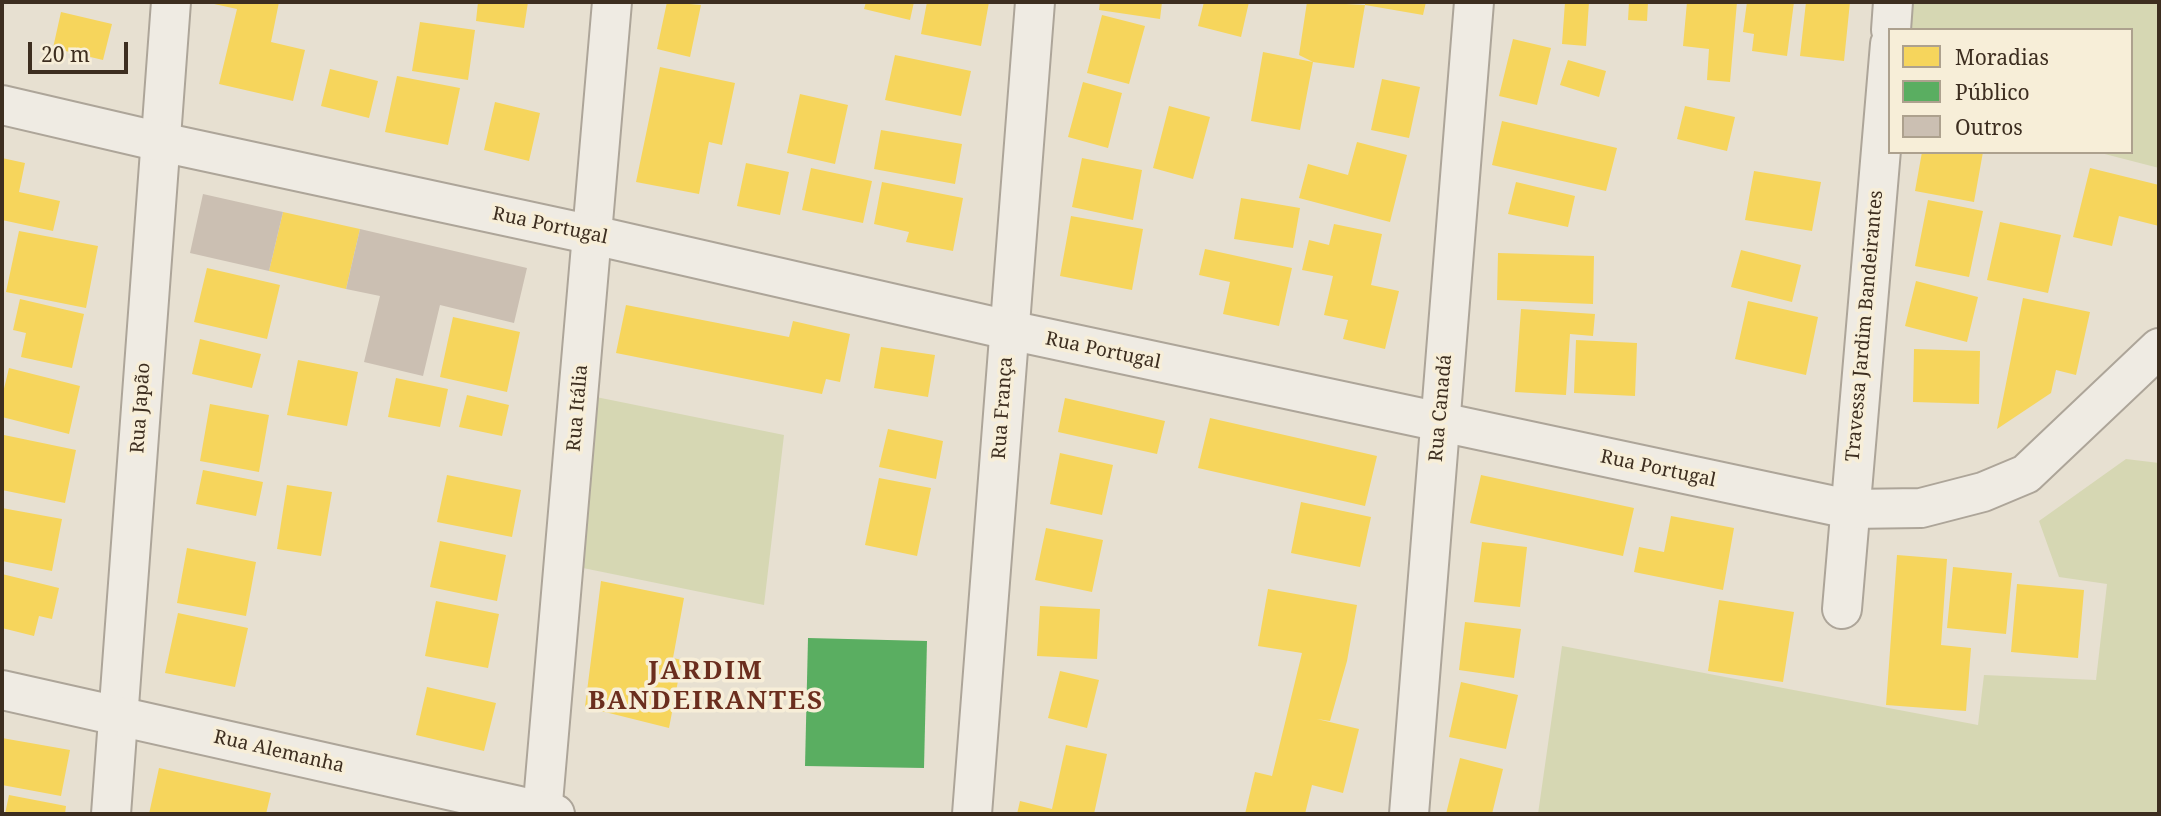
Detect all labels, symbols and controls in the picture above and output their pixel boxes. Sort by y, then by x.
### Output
scale bar [32,28,131,72]
legend [1888,28,2133,154]
text: 20 m [41,40,90,68]
text: Moradias [1955,43,2049,71]
text: Público [1955,78,2030,106]
text: Outros [1955,113,2023,141]
street label: Travessa Jardim Bandeirantes [1842,189,1888,463]
street label: Rua Portugal [490,203,610,249]
street label: Rua Portugal [1043,328,1163,374]
street label: Rua Canadá [1425,353,1457,463]
street label: Rua França [988,356,1018,460]
street label: Rua Japão [126,362,156,454]
street label: Rua Itália [563,364,593,452]
street label: Rua Portugal [1598,446,1718,492]
district label: JARDIM BANDEIRANTES [590,656,822,718]
street label: Rua Alemanha [212,726,346,778]

